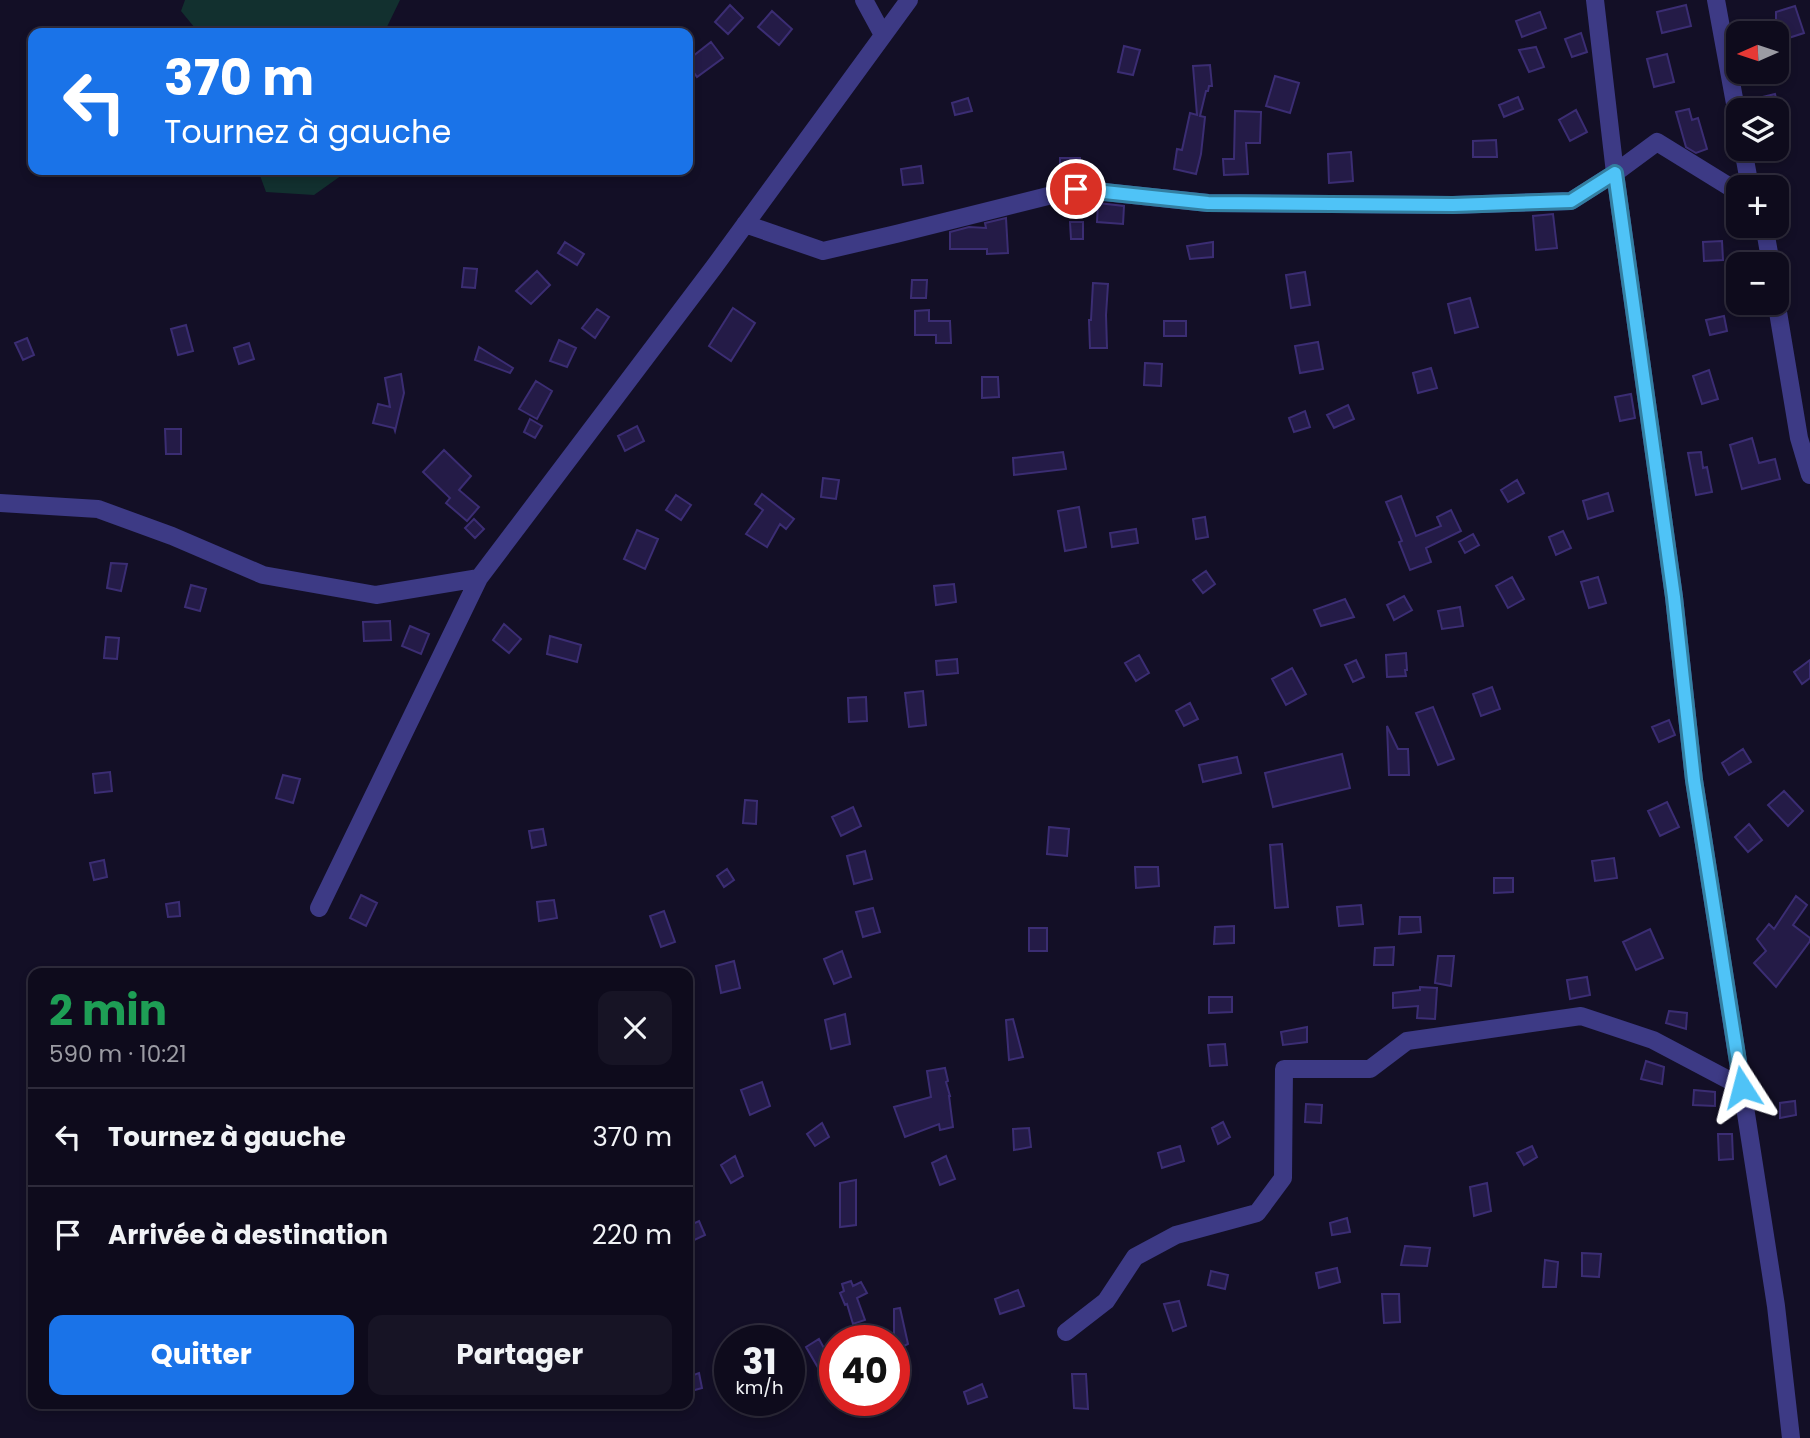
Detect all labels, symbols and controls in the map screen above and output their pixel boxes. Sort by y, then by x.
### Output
north arrow [1726,21,1788,84]
map controls [1726,21,1789,315]
text: 370 m [164,44,314,112]
icon: left [49,56,140,147]
button: layers [1726,98,1789,161]
text: Tournez à gauche [164,109,451,154]
pin [1046,159,1106,219]
icon: arrive [1057,170,1095,208]
button: + [1726,175,1789,238]
button: − [1726,252,1789,315]
text: 2 min [49,981,167,1040]
button: close [598,991,672,1065]
text: 590 m · 10:21 [49,1038,187,1070]
position arrow [1705,1050,1779,1124]
icon: left [49,1118,87,1156]
text: Tournez à gauche [108,1119,346,1155]
text: 370 m [592,1119,672,1155]
icon: arrive [49,1216,87,1254]
text: Arrivée à destination [108,1217,388,1253]
text: 220 m [592,1217,672,1253]
button: Quitter [49,1315,354,1395]
button: Partager [368,1315,672,1395]
speed limit sign: 40 [819,1325,910,1416]
text: 31 [742,1337,777,1386]
text: km/h [736,1375,783,1400]

